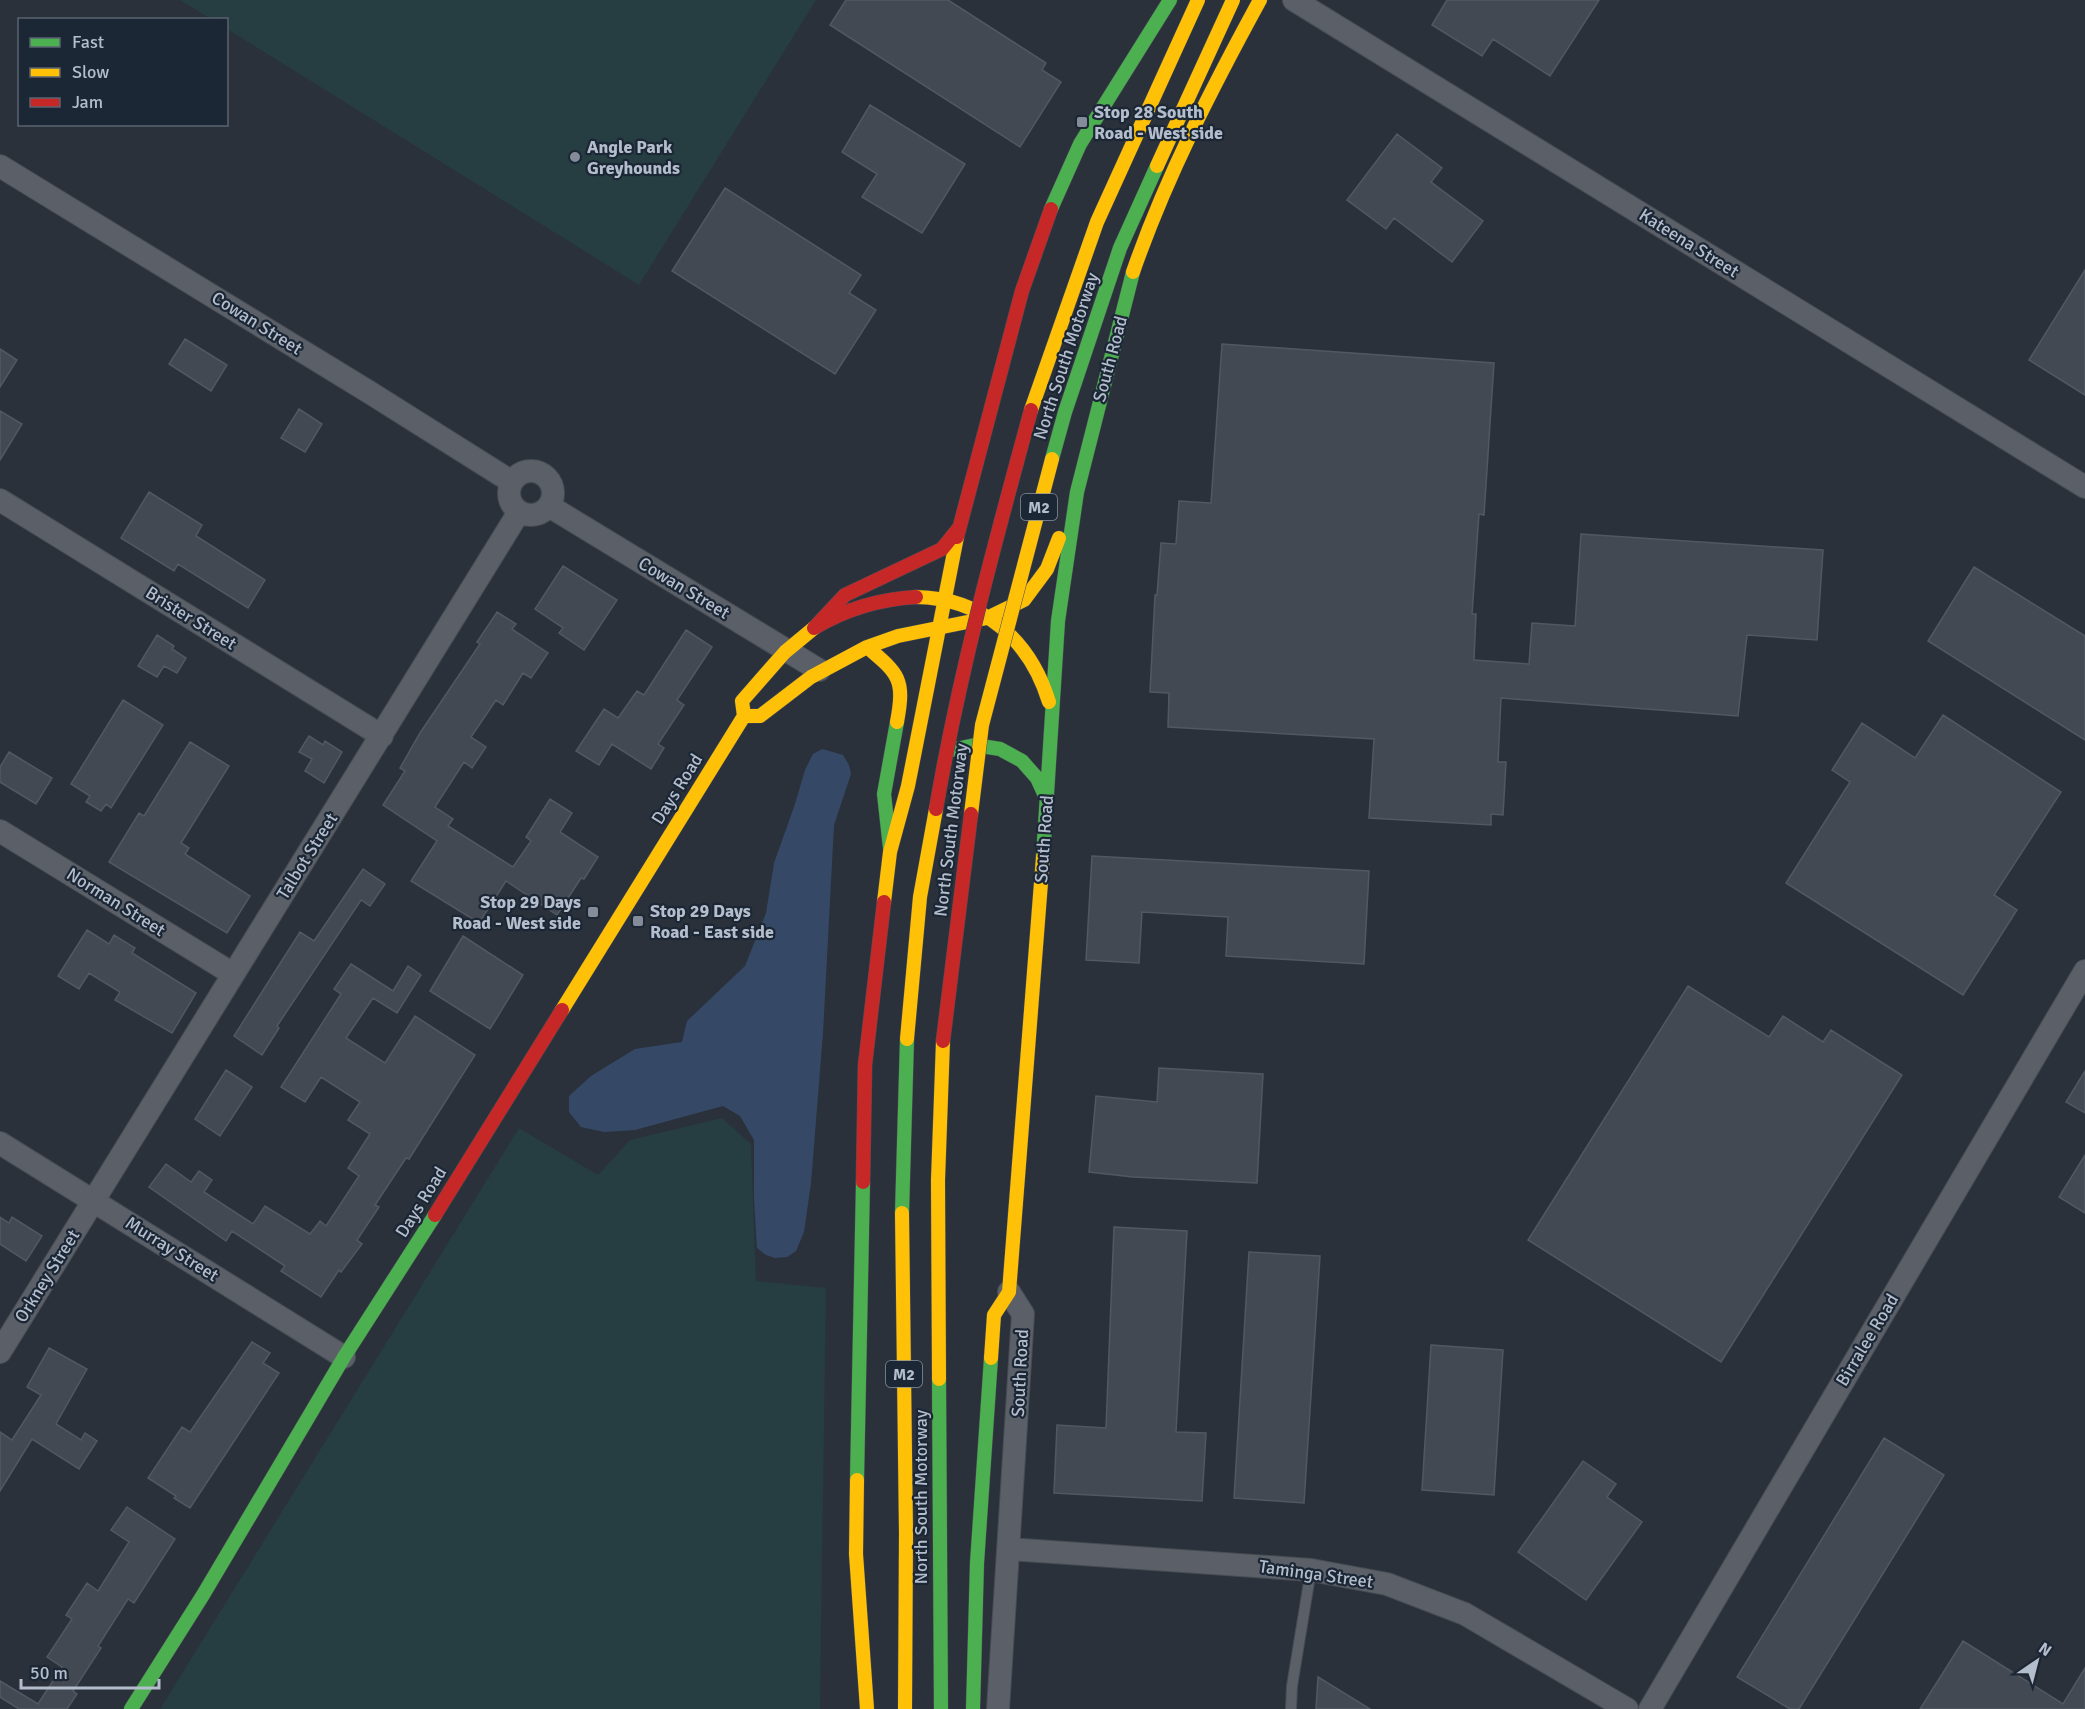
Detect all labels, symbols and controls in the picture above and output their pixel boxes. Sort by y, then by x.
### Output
legend [18,18,228,126]
text: Fast [72,31,104,53]
text: Slow [72,61,109,83]
text: Jam [72,91,103,113]
place label: Stop 28 South Road - West side [1094,101,1223,144]
marker: Stop 28 South Road - West side [1075,115,1089,129]
place label: Angle Park Greyhounds [587,136,680,179]
marker: Angle Park Greyhounds [568,150,582,164]
street label: Kateena Street [1635,204,1743,282]
street label: North South Motorway [1029,269,1104,442]
street label: Cowan Street [208,286,306,360]
street label: South Road [1088,314,1132,404]
road number: M2 [1021,494,1057,520]
street label: Cowan Street [634,552,734,624]
street label: Brister Street [142,581,240,655]
street label: North South Motorway [929,742,973,918]
street label: Days Road [647,750,707,828]
street label: South Road [1030,794,1058,884]
street label: Talbot Street [272,809,342,903]
street label: Norman Street [63,863,169,941]
place label: Stop 29 Days Road - West side [452,891,581,934]
place label: Stop 29 Days Road - East side [650,900,774,943]
marker: Stop 29 Days Road - West side [586,905,600,919]
marker: Stop 29 Days Road - East side [631,914,645,928]
street label: Days Road [391,1163,451,1241]
street label: Murray Street [121,1212,223,1286]
street label: Orkney Street [10,1225,84,1327]
street label: Birralee Road [1831,1290,1903,1390]
street label: South Road [1007,1329,1033,1417]
road number: M2 [886,1361,922,1387]
street label: North South Motorway [910,1409,932,1584]
street label: Taminga Street [1257,1555,1375,1593]
north arrow [2007,1631,2067,1691]
text: N [2035,1638,2055,1661]
scale bar [21,1652,159,1690]
text: 50 m [30,1662,68,1684]

